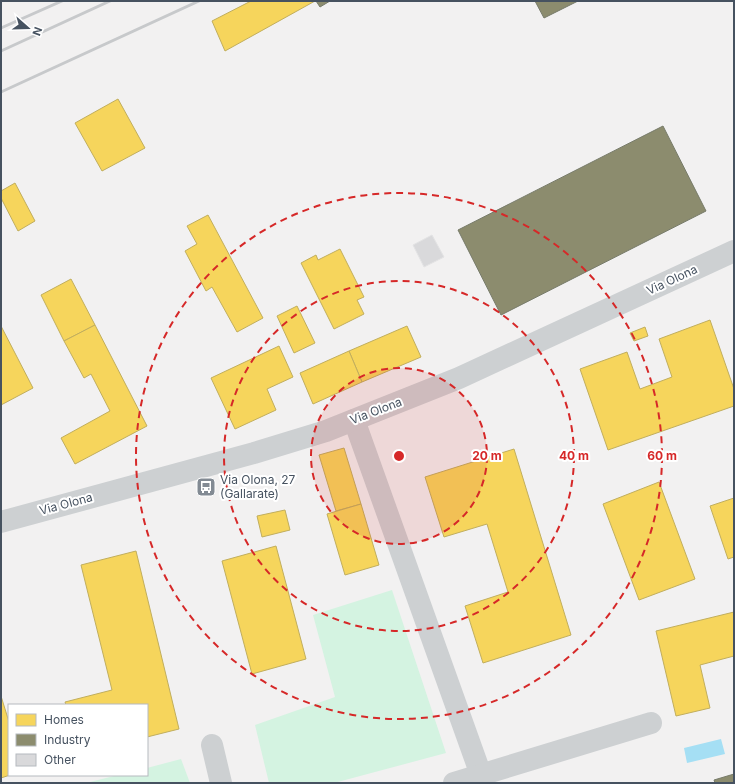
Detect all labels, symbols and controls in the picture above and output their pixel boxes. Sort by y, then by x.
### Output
north arrow [8,8,48,48]
text: N [29,25,45,38]
street label: Via Olona [644,261,700,298]
street label: Via Olona [348,394,404,427]
text: 20 m [472,448,502,463]
text: 40 m [559,448,589,463]
text: 60 m [647,448,677,463]
centre of rings [392,449,406,463]
place label: Via Olona, 27 (Gallarate) [220,472,296,501]
bus stop icon: Via Olona, 27 (Gallarate) [195,476,217,498]
street label: Via Olona [38,489,94,518]
legend [8,704,148,776]
text: Homes [44,712,84,727]
text: Industry [44,732,91,747]
text: Other [44,752,76,767]

